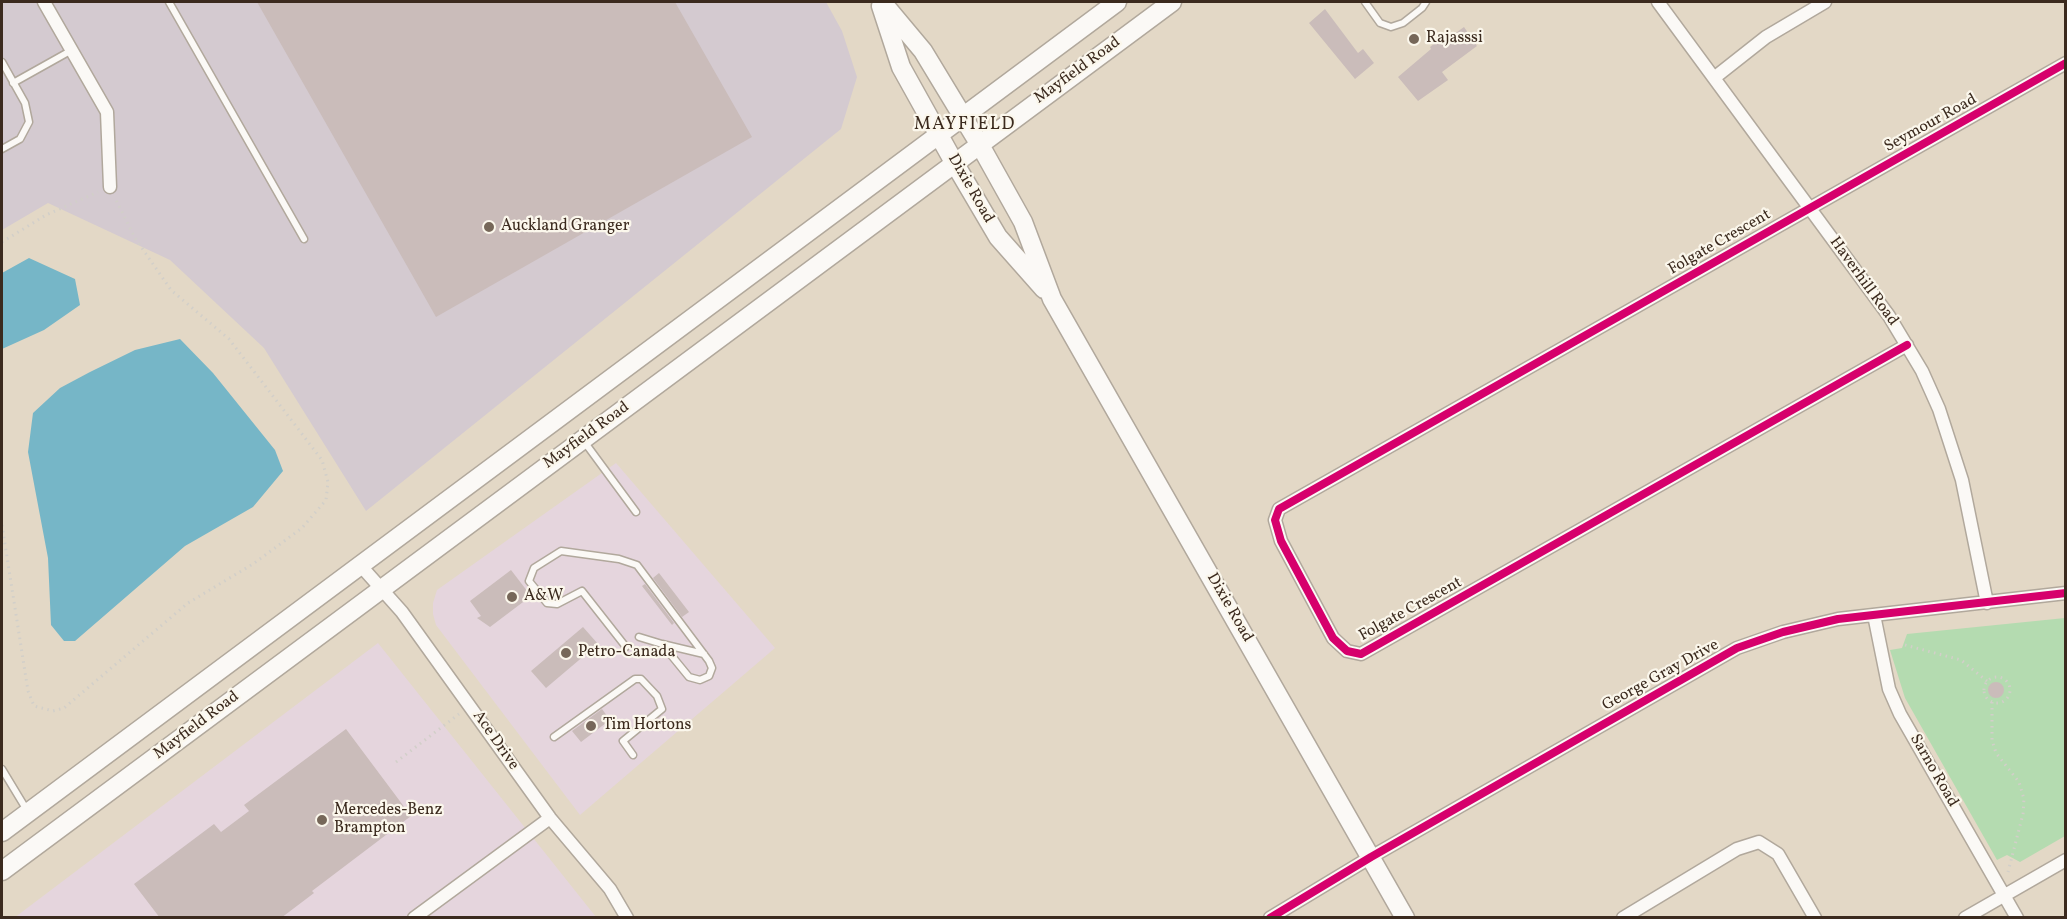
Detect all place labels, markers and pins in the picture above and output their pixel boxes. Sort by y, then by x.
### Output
place label: Rajasssi [1426,29,1483,49]
marker: Rajasssi [1407,32,1421,46]
place label: Auckland Granger [501,217,629,237]
marker: Auckland Granger [482,220,496,234]
place label: A&W [524,587,563,607]
marker: A&W [505,590,519,604]
place label: Petro-Canada [578,643,675,663]
marker: Petro-Canada [559,646,573,660]
place label: Tim Hortons [603,716,691,736]
marker: Tim Hortons [584,719,598,733]
place label: Mercedes-Benz Brampton [334,801,442,839]
marker: Mercedes-Benz Brampton [315,813,329,827]

